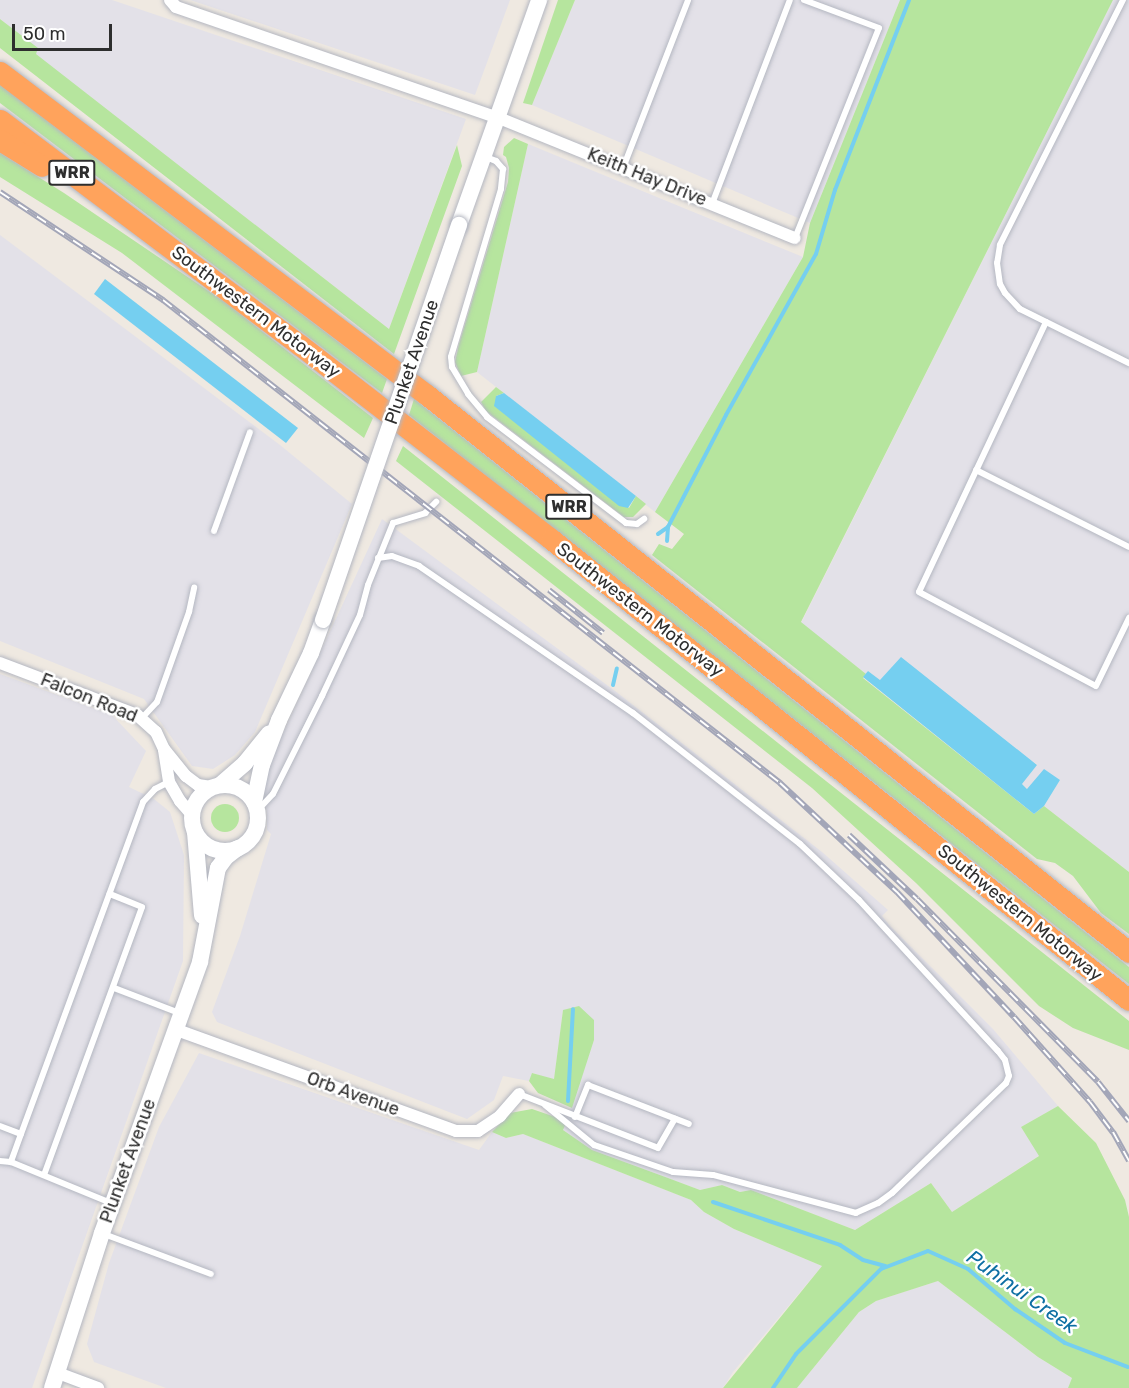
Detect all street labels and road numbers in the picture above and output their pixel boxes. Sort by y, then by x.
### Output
street label: Keith Hay Drive [584,143,710,211]
road number: WRR [48,160,96,186]
street label: Southwestern Motorway [167,242,345,382]
street label: Plunket Avenue [380,297,444,427]
road number: WRR [545,494,593,520]
street label: Southwestern Motorway [552,538,728,682]
street label: Falcon Road [37,669,141,727]
street label: Southwestern Motorway [933,840,1107,986]
street label: Orb Avenue [304,1067,402,1121]
street label: Plunket Avenue [95,1096,161,1226]

